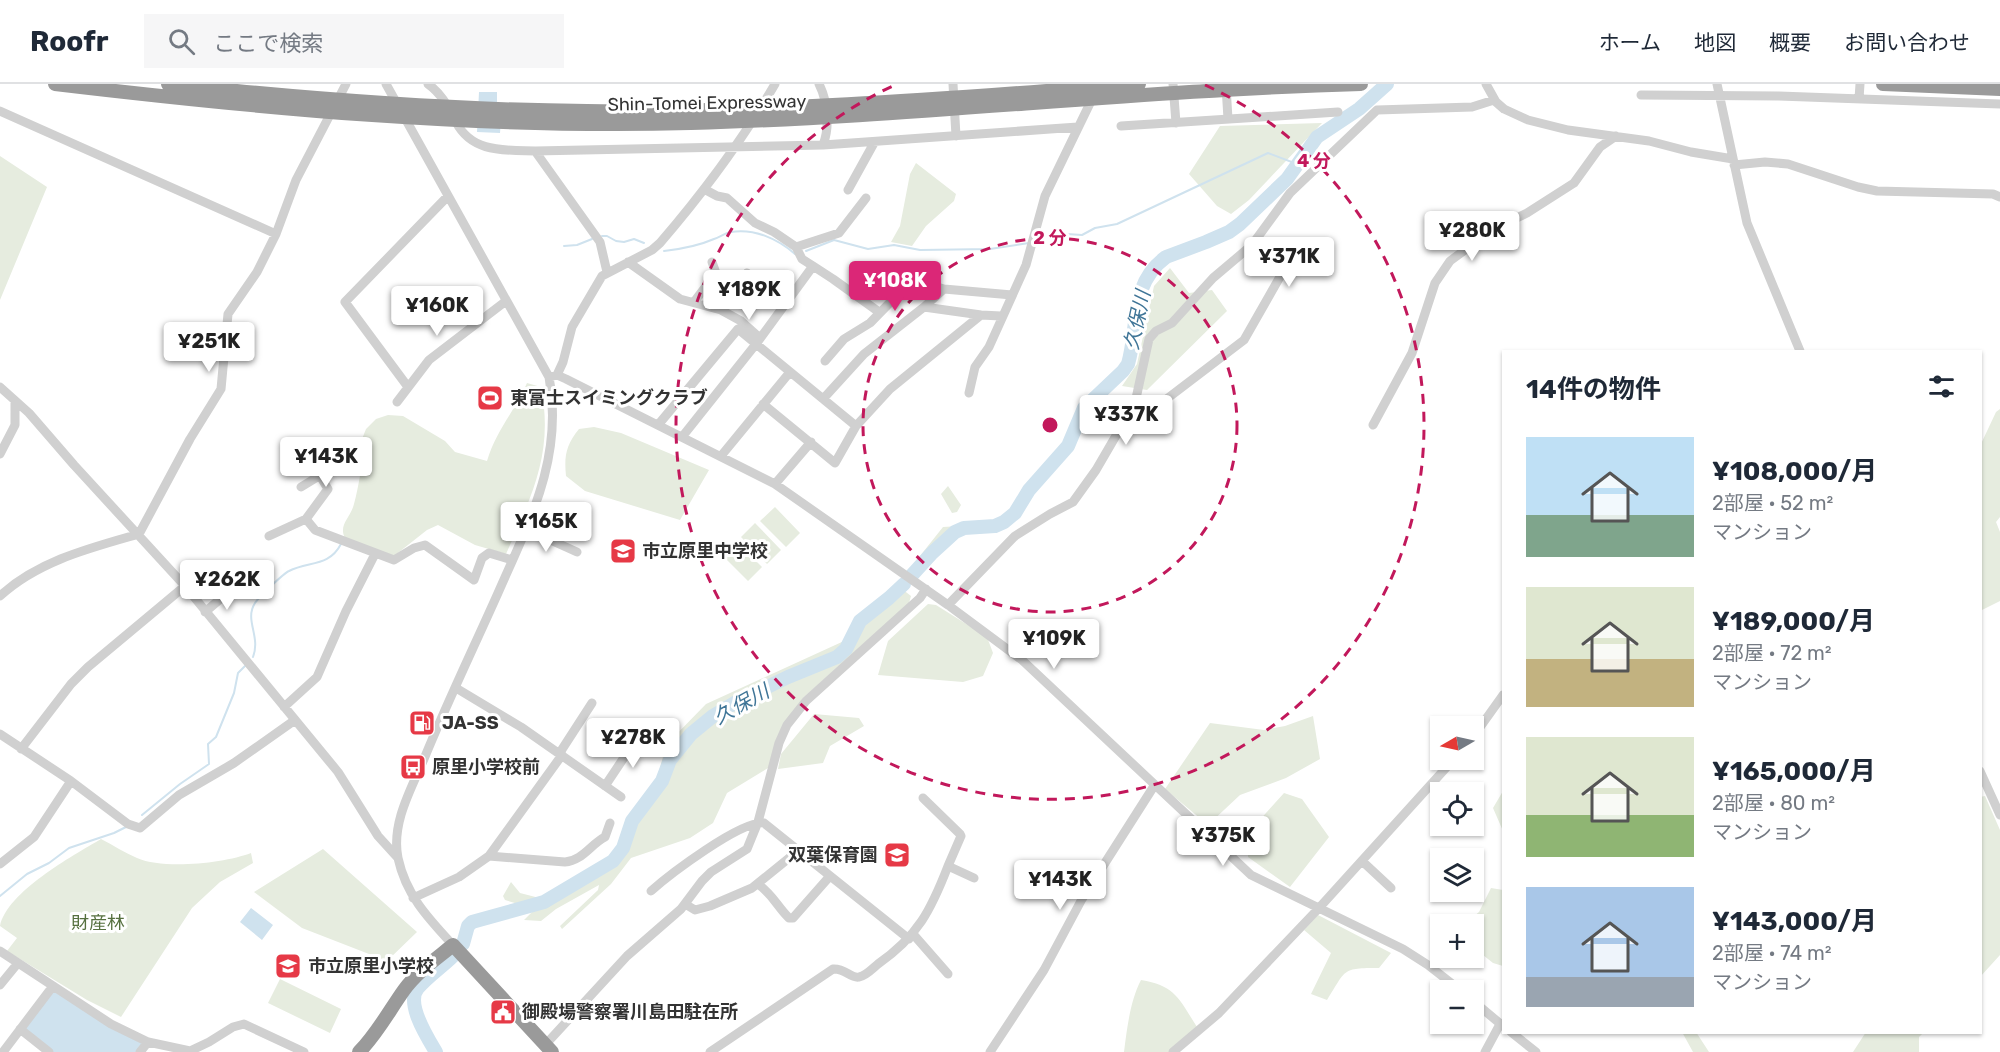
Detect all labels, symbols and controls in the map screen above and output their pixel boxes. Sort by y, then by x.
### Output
search box [144,14,564,68]
text: Roofr [30,25,108,58]
icon: search [165,25,198,58]
text: ここで検索 [213,30,323,57]
text: ホーム [1599,30,1661,55]
text: 地図 [1694,30,1736,55]
text: 概要 [1769,30,1811,55]
text: お問い合わせ [1844,30,1970,55]
street label: Shin-Tomei Expressway [607,90,807,116]
text: 4 分 [1297,150,1331,172]
pin: ¥280K [1430,211,1514,262]
text: ¥280K [1438,218,1506,242]
text: 2 分 [1033,227,1067,249]
pin: ¥371K [1247,237,1331,288]
text: ¥371K [1258,244,1320,268]
pin: ¥108K [853,261,937,312]
text: ¥108K [863,268,927,292]
pin: ¥189K [707,270,791,321]
text: ¥189K [717,277,781,301]
pin: ¥160K [395,286,479,337]
water label: 久保川 [1119,286,1155,352]
text: ¥160K [405,293,469,317]
pin: ¥251K [167,322,251,373]
text: ¥251K [178,329,240,353]
icon: filters [1925,370,1958,403]
text: 14件の物件 [1526,374,1661,405]
sports icon: 東富士スイミングクラブ [475,383,505,413]
place label: 東富士スイミングクラブ [510,387,708,409]
pin: ¥337K [1084,395,1168,446]
text: ¥337K [1094,402,1158,426]
centre of rings [1040,415,1060,435]
pin: ¥143K [284,437,368,488]
text: ¥143K [294,444,358,468]
text: ¥108,000/月 [1712,456,1877,487]
icon: home [1574,461,1646,533]
text: 2部屋 · 52 m² [1712,491,1833,515]
pin: ¥165K [504,502,588,553]
text: ¥165K [515,509,577,533]
text: マンション [1712,520,1812,544]
school or university icon: 市立原里中学校 [608,536,638,566]
place label: 市立原里中学校 [642,540,768,562]
pin: ¥262K [185,560,269,611]
text: ¥262K [194,567,260,591]
text: ¥189,000/月 [1712,606,1875,637]
icon: home [1574,611,1646,683]
pin: ¥109K [1012,619,1096,670]
text: ¥109K [1022,626,1086,650]
text: 2部屋 · 72 m² [1712,641,1832,665]
text: マンション [1712,670,1812,694]
water label: 久保川 [709,678,775,729]
fuel station icon: JA-SS [407,708,437,738]
place label: JA-SS [442,712,499,734]
north arrow [1430,716,1484,770]
map controls [1430,716,1484,1034]
pin: ¥278K [591,718,675,769]
text: ¥278K [600,725,666,749]
bus stop icon: 原里小学校前 [398,752,428,782]
place label: 原里小学校前 [432,756,540,778]
text: ¥165,000/月 [1712,756,1876,787]
icon: home [1574,761,1646,833]
button: locate [1430,782,1484,836]
text: 2部屋 · 80 m² [1712,791,1835,815]
pin: ¥375K [1181,816,1265,867]
text: マンション [1712,820,1812,844]
text: ¥375K [1191,823,1255,847]
school or university icon: 双葉保育園 [882,840,912,870]
place label: 双葉保育園 [788,844,878,866]
button: layers [1430,848,1484,902]
pin: ¥143K [1018,860,1102,911]
text: ¥143K [1028,867,1092,891]
text: ¥143,000/月 [1712,906,1877,937]
icon: home [1574,911,1646,983]
park label: 財産林 [71,912,125,934]
button: + [1430,914,1484,968]
text: 2部屋 · 74 m² [1712,941,1832,965]
school or university icon: 市立原里小学校 [273,951,303,981]
place label: 市立原里小学校 [308,955,434,977]
text: マンション [1712,970,1812,994]
button: − [1430,980,1484,1034]
public building icon: 御殿場警察署川島田駐在所 [488,997,518,1027]
place label: 御殿場警察署川島田駐在所 [521,1001,738,1023]

